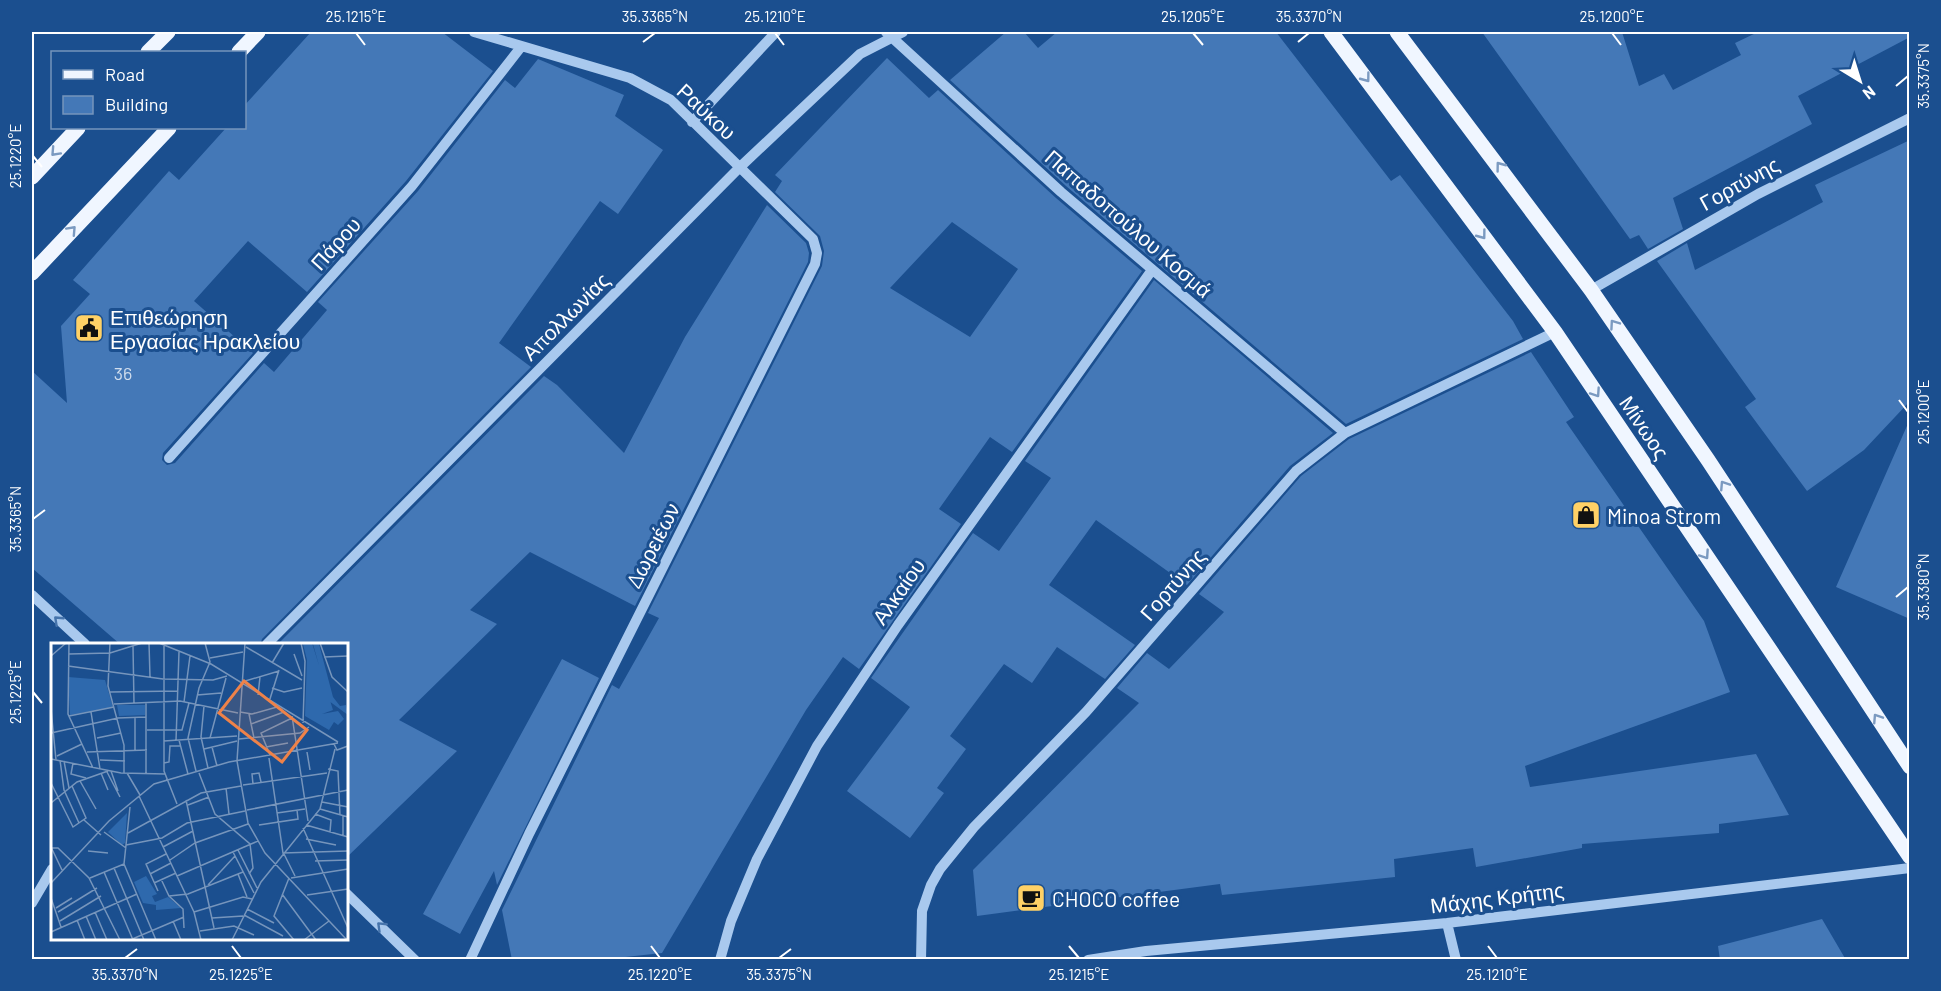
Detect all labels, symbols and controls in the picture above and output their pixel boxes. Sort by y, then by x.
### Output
text: 25.1215°E [326,7,386,25]
text: 35.3365°N [622,7,688,25]
text: 25.1210°E [744,7,806,25]
text: 25.1205°E [1161,7,1225,25]
text: 35.3370°N [1276,7,1342,25]
text: 25.1200°E [1580,7,1644,25]
text: 35.3375°N [1914,43,1932,109]
legend [51,51,246,129]
north arrow [1830,51,1890,111]
text: Road [105,63,145,85]
one-way arrow [1358,72,1369,83]
street label: Ραύκου [672,78,742,144]
text: N [1860,82,1880,104]
text: Building [105,93,168,115]
text: 25.1220°E [6,124,24,188]
street label: Παπαδοπούλου Κοσμά [1041,144,1217,302]
one-way arrow [51,145,62,156]
street label: Γορτύνης [1695,151,1783,215]
one-way arrow [1496,162,1507,173]
street label: Πάρου [305,211,365,275]
one-way arrow [64,227,75,238]
one-way arrow [1475,228,1486,239]
street label: Απολλωνίας [516,267,614,365]
place label: Επιθεώρηση Εργασίας Ηρακλείου [110,304,300,353]
public building icon: Επιθεώρηση Εργασίας Ηρακλείου [73,312,105,344]
one-way arrow [1610,320,1621,331]
house number: 36 [114,362,132,384]
text: 25.1200°E [1914,380,1932,444]
one-way arrow [1589,386,1600,397]
street label: Μίνωος [1615,391,1675,463]
one-way arrow [1720,481,1732,491]
text: 35.3365°N [6,486,24,552]
street label: Δωρειέων [620,498,684,592]
shop icon: Minoa Strom [1570,499,1602,531]
place label: Minoa Strom [1607,503,1721,528]
street label: Γορτύνης [1134,543,1210,625]
one-way arrow [1698,548,1709,559]
street label: Αλκαίου [866,553,930,629]
text: 35.3380°N [1914,553,1932,621]
one-way arrow [55,616,66,627]
inset map [51,643,348,940]
text: 25.1225°E [6,660,24,724]
one-way arrow [1874,714,1885,725]
street label: Μάχης Κρήτης [1429,876,1565,918]
cafe icon: CHOCO coffee [1015,882,1047,914]
place label: CHOCO coffee [1052,886,1180,911]
one-way arrow [377,923,388,934]
text: 35.3370°N [92,965,158,983]
text: 25.1225°E [209,965,273,983]
text: 25.1220°E [628,965,692,983]
text: 35.3375°N [746,965,812,983]
text: 25.1215°E [1049,965,1109,983]
text: 25.1210°E [1466,965,1528,983]

